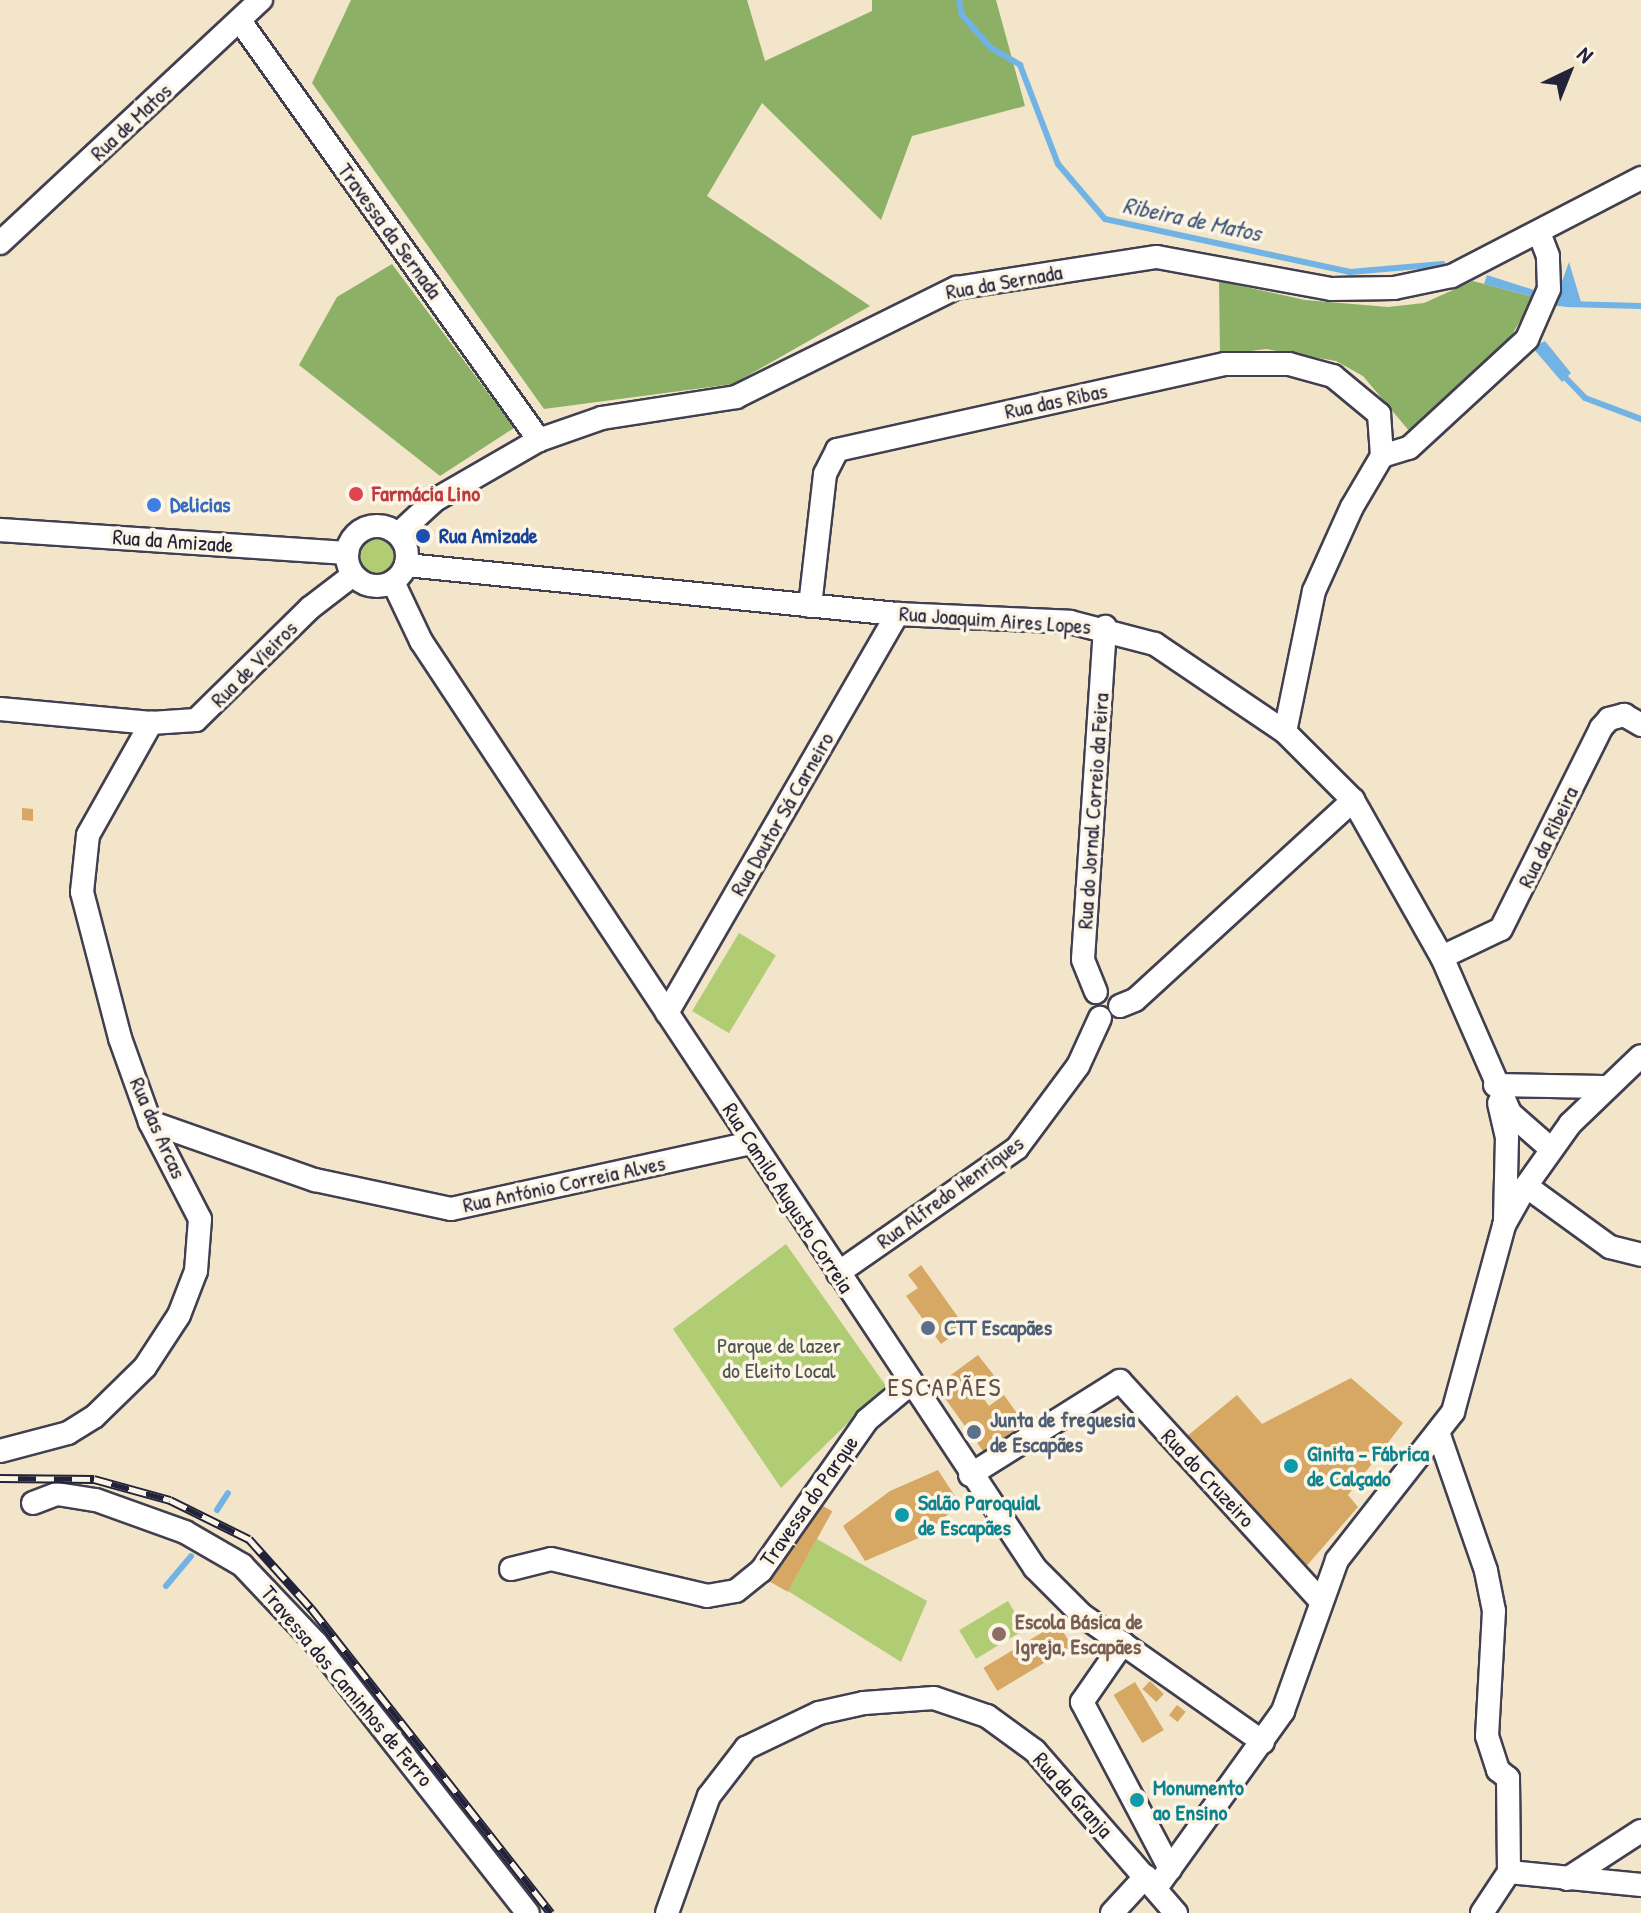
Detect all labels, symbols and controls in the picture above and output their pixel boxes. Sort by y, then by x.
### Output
north arrow [1529,32,1609,112]
text: N [1571,39,1600,69]
street label: Rua de Matos [85,78,177,166]
street label: Travessa da Sernada [332,158,448,304]
water label: Ribeira de Matos [1120,190,1264,248]
street label: Rua da Sernada [944,259,1064,305]
street label: Rua das Ribas [1002,377,1110,425]
place label: Farmácia Lino [372,481,480,507]
marker: Farmácia Lino [347,485,365,503]
place label: Delicias [170,492,231,518]
marker: Delicias [145,496,163,514]
place label: Rua Amizade [439,523,537,549]
street label: Rua da Amizade [112,524,234,558]
marker: Rua Amizade [414,527,432,545]
street label: Rua Joaquim Aires Lopes [898,600,1092,640]
street label: Rua de Vieiros [205,615,303,713]
street label: Rua do Jornal Correio da Feira [1072,692,1114,930]
street label: Rua Doutor Sá Carneiro [724,728,840,900]
street label: Rua da Ribeira [1512,782,1584,892]
street label: Rua das Arcas [124,1073,192,1183]
street label: Rua Camilo Augusto Correia [717,1098,859,1298]
street label: Rua Alfredo Henriques [871,1130,1029,1254]
street label: Rua António Correia Alves [460,1150,668,1218]
place label: CTT Escapães [944,1315,1052,1341]
marker: CTT Escapães [919,1319,937,1337]
park label: Parque de lazer do Eleito Local [717,1332,841,1384]
district label: ESCAPÃES [888,1371,1002,1403]
place label: Junta de freguesia de Escapães [990,1406,1135,1458]
marker: Junta de freguesia de Escapães [965,1423,983,1441]
street label: Rua do Cruzeiro [1156,1423,1260,1533]
street label: Travessa do Parque [754,1431,864,1571]
place label: Ginita - Fábrica de Calçado [1307,1440,1429,1492]
marker: Ginita - Fábrica de Calçado [1282,1457,1300,1475]
place label: Salão Paroquial de Escapães [918,1489,1040,1540]
marker: Salão Paroquial de Escapães [893,1506,911,1524]
street label: Travessa dos Caminhos de Ferro [255,1580,439,1792]
place label: Escola Básica de Igreja, Escapães [1015,1608,1143,1660]
marker: Escola Básica de Igreja, Escapães [990,1625,1008,1643]
street label: Rua da Granja [1028,1747,1118,1843]
place label: Monumento ao Ensino [1153,1774,1244,1826]
marker: Monumento ao Ensino [1128,1791,1146,1809]

